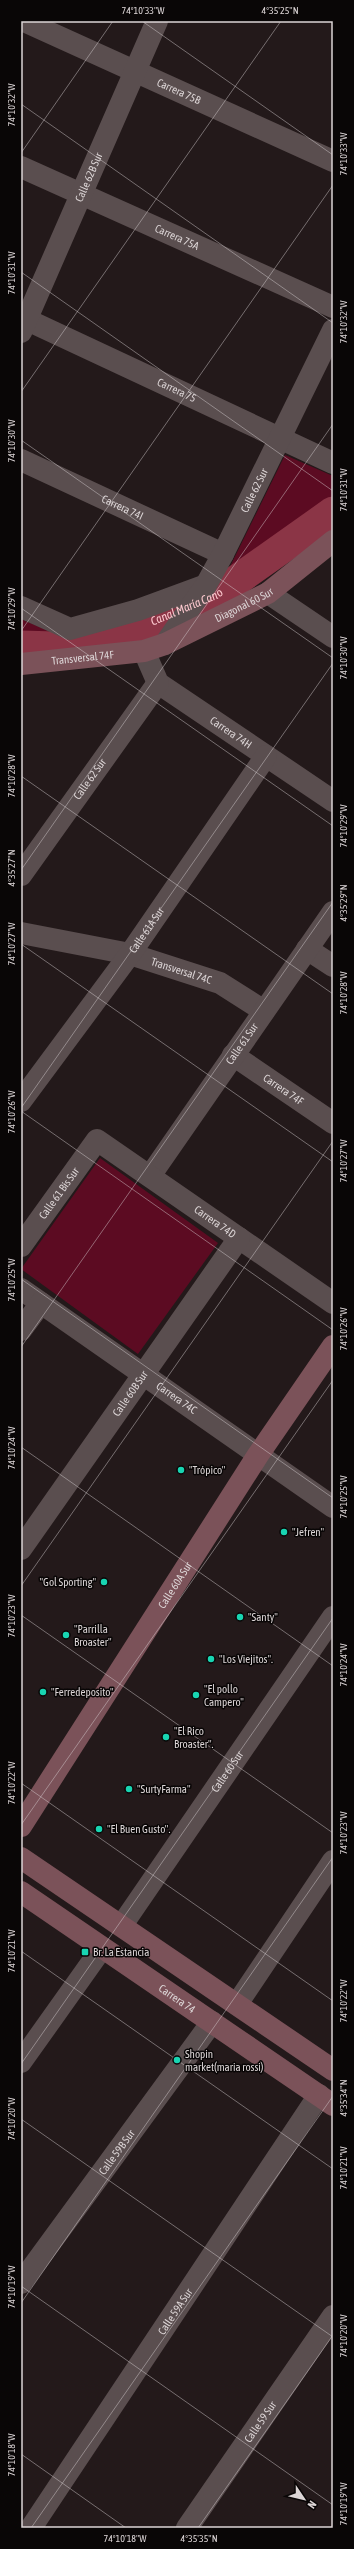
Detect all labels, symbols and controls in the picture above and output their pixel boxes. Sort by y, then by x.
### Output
text: 74°10'33"W [121,5,165,16]
text: 4°35'25"N [261,5,299,16]
street label: Carrera 75B [155,76,203,107]
text: 74°10'32"W [6,83,17,127]
text: 74°10'33"W [338,132,349,176]
street label: Calle 62B Sur [73,150,105,204]
street label: Carrera 75A [153,222,201,252]
text: 74°10'31"W [6,251,17,295]
text: 74°10'32"W [338,300,349,344]
street label: Carrera 75 [155,376,198,404]
text: 74°10'30"W [6,419,17,463]
street label: Calle 62 Sur [238,466,270,514]
text: 74°10'31"W [338,468,349,512]
street label: Carrera 74I [100,492,145,522]
water label: Canal María Cano [149,585,226,628]
street label: Diagonal 60 Sur [213,585,276,624]
text: 74°10'29"W [6,587,17,631]
text: 74°10'30"W [338,636,349,680]
street label: Transversal 74F [51,648,115,667]
street label: Carrera 74H [208,714,254,751]
text: 74°10'28"W [6,754,17,798]
street label: Calle 62 Sur [71,756,109,802]
text: 74°10'29"W [338,804,349,848]
text: 4°35'27"N [6,849,17,887]
text: 4°35'29"N [338,884,349,922]
street label: Calle 61A Sur [127,904,167,955]
text: 74°10'27"W [6,922,17,966]
street label: Transversal 74C [150,955,213,986]
text: 74°10'28"W [338,971,349,1015]
street label: Calle 61 Sur [223,1020,261,1067]
street label: Carrera 74F [261,1071,306,1108]
text: 74°10'26"W [6,1090,17,1134]
text: 74°10'27"W [338,1139,349,1183]
street label: Calle 61 Bis Sur [36,1164,82,1221]
street label: Carrera 74D [192,1203,238,1240]
text: 74°10'25"W [6,1258,17,1302]
text: 74°10'26"W [338,1307,349,1351]
street label: Calle 60B Sur [110,1368,151,1418]
street label: Carrera 74C [154,1380,199,1416]
text: 74°10'24"W [6,1426,17,1470]
place label: "Trópico" [189,1464,226,1476]
marker: "Trópico" [176,1465,186,1475]
text: 74°10'25"W [338,1475,349,1519]
place label: "Jefren" [292,1526,324,1538]
marker: "Jefren" [279,1527,289,1537]
street label: Calle 60A Sur [156,1559,195,1610]
place label: "Gol Sporting" [40,1576,96,1588]
marker: "Gol Sporting" [99,1577,109,1587]
text: 74°10'23"W [6,1594,17,1638]
place label: "Santy" [248,1611,278,1623]
marker: "Santy" [235,1612,245,1622]
place label: "Parrilla Broaster" [74,1623,112,1648]
marker: "Parrilla Broaster" [61,1630,71,1640]
text: 74°10'24"W [338,1643,349,1687]
place label: "Los Viejitos". [219,1653,273,1665]
marker: "Los Viejitos". [206,1654,216,1664]
place label: "El pollo Campero" [204,1683,244,1708]
place label: "Ferredeposito" [51,1686,114,1698]
marker: "Ferredeposito" [38,1687,48,1697]
marker: "El pollo Campero" [191,1690,201,1700]
place label: "El Rico Broaster". [174,1725,214,1750]
marker: "El Rico Broaster". [161,1732,171,1742]
street label: Calle 60 Sur [209,1748,246,1794]
text: 74°10'22"W [6,1761,17,1805]
place label: "SurtyFarma" [137,1783,191,1795]
marker: "SurtyFarma" [124,1784,134,1794]
text: 74°10'23"W [338,1811,349,1855]
place label: "El Buen Gusto". [107,1823,170,1835]
marker: "El Buen Gusto". [94,1824,104,1834]
text: 74°10'21"W [6,1929,17,1973]
place label: Br. La Estancia [93,1946,149,1958]
marker: Br. La Estancia [80,1947,90,1957]
text: 74°10'22"W [338,1979,349,2023]
street label: Carrera 74 [157,1982,198,2015]
place label: Shopin market(maria rossi) [185,2048,264,2073]
marker: Shopin market(maria rossi) [172,2055,182,2065]
text: 4°35'34"N [338,2079,349,2117]
text: 74°10'20"W [6,2097,17,2141]
street label: Calle 59B Sur [96,2127,137,2177]
text: 74°10'21"W [338,2146,349,2190]
text: 74°10'19"W [6,2265,17,2309]
street label: Calle 59A Sur [155,2286,195,2337]
text: 74°10'20"W [338,2314,349,2358]
street label: Calle 59 Sur [242,2398,279,2445]
text: 74°10'18"W [6,2433,17,2477]
north arrow [284,2479,324,2519]
text: 74°10'19"W [338,2482,349,2526]
text: N [305,2499,319,2511]
text: 74°10'18"W [103,2533,147,2544]
text: 4°35'35"N [180,2533,218,2544]

